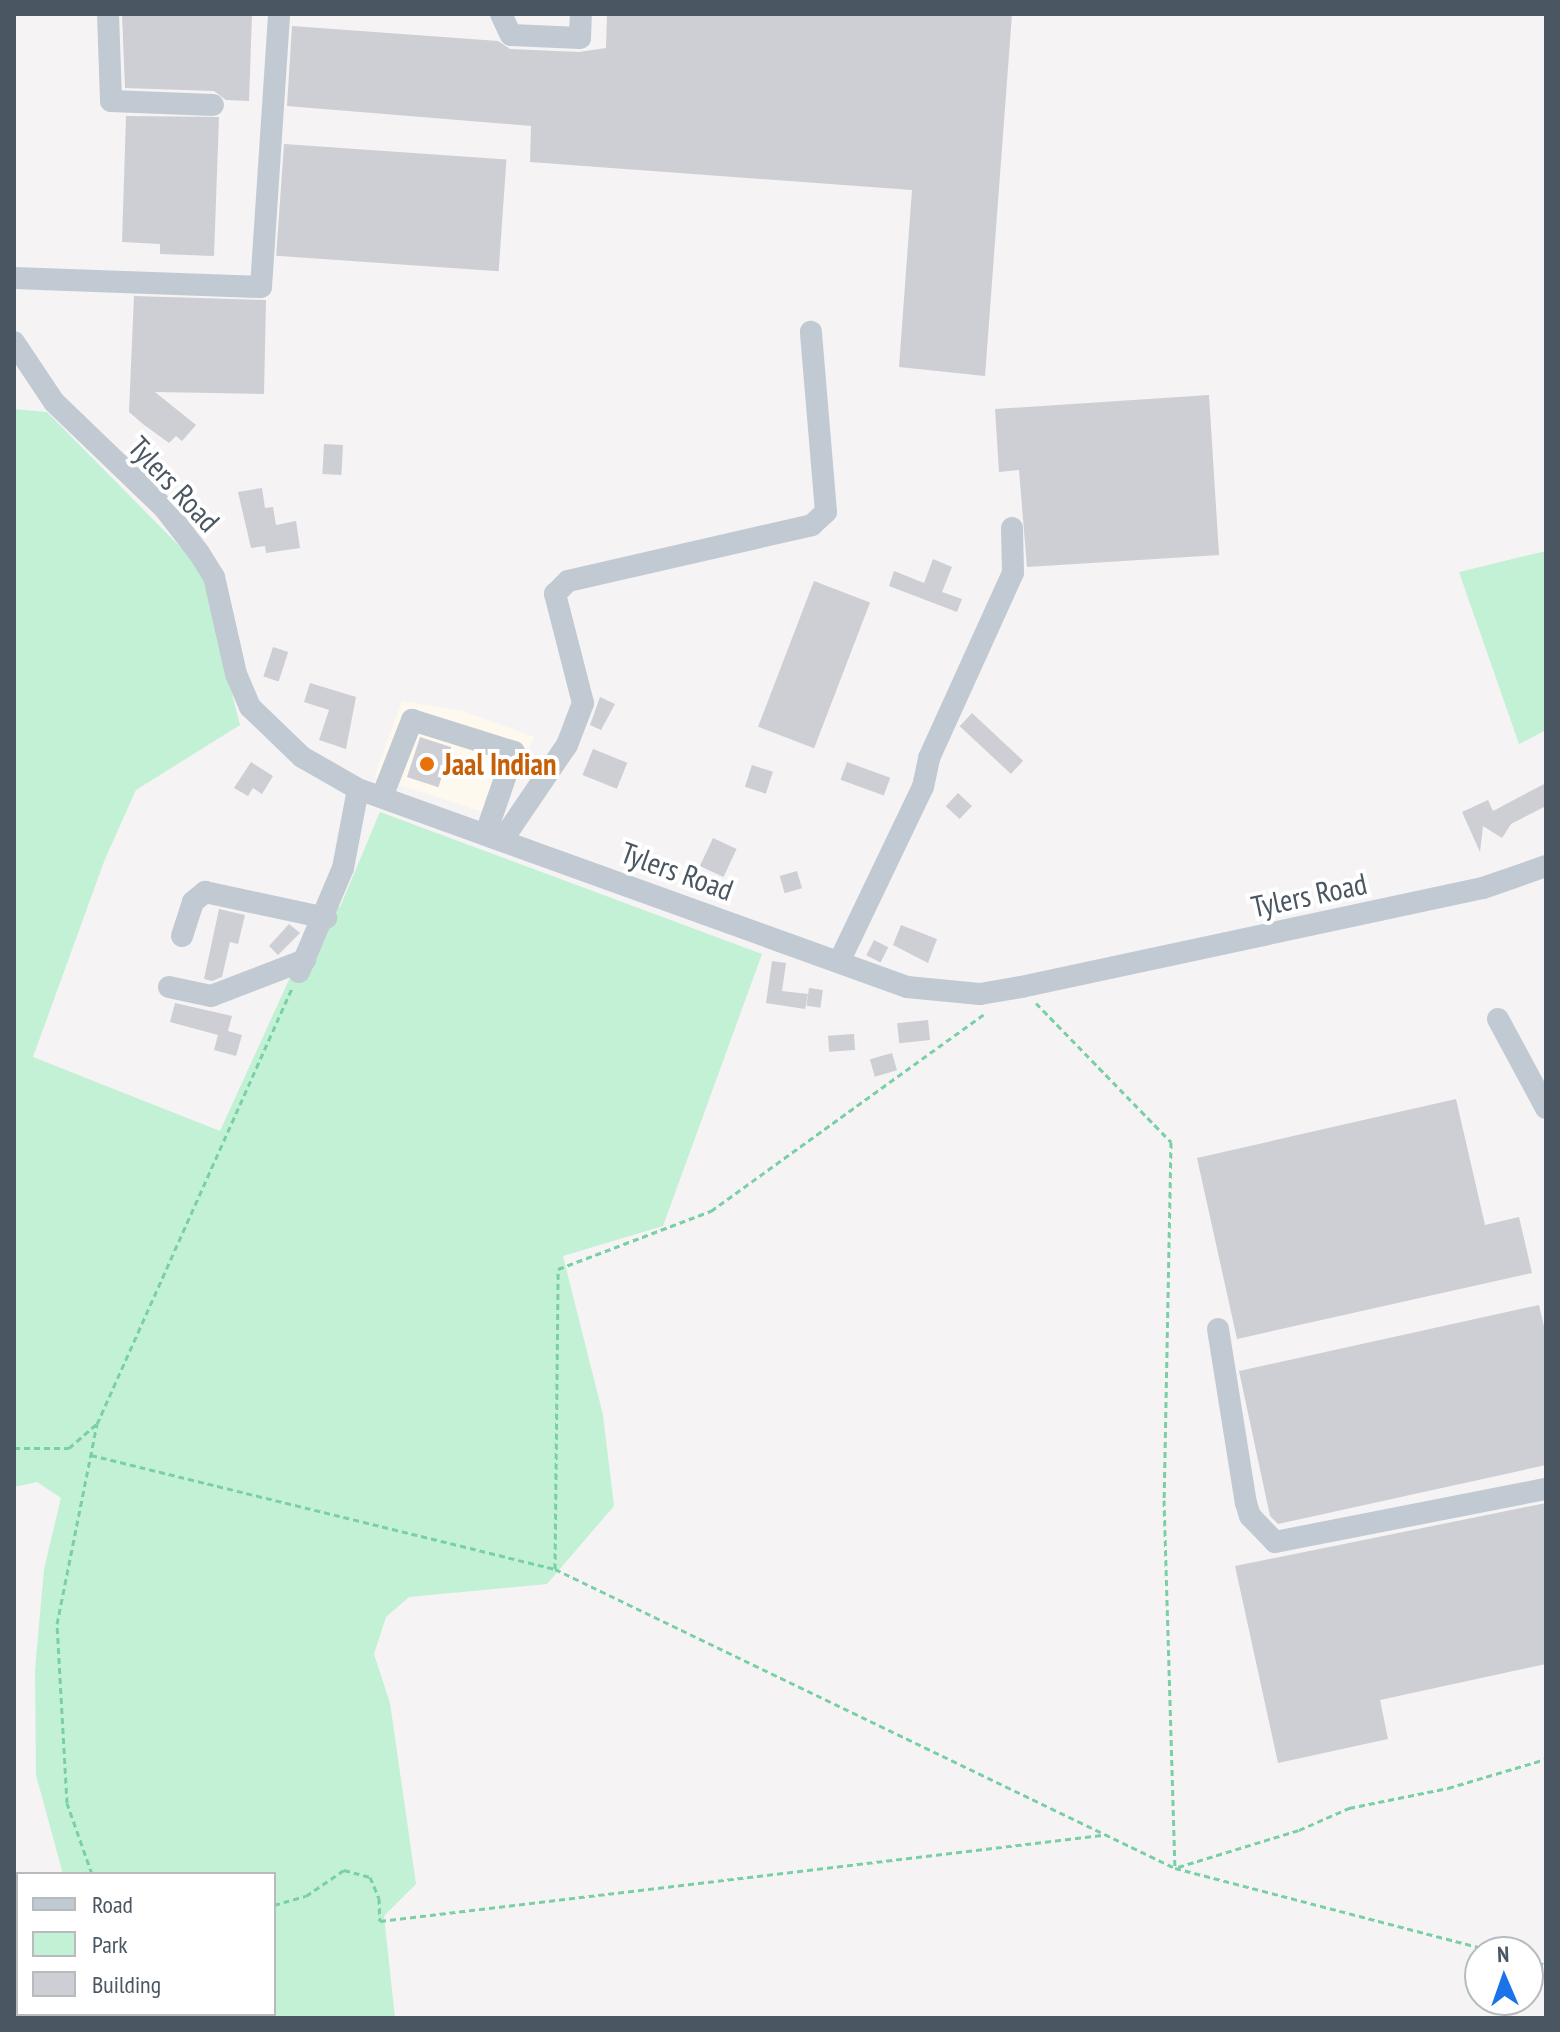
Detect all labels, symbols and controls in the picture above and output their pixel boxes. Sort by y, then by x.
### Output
street label: Tylers Road [121,429,227,539]
place label: Jaal Indian [443,746,556,782]
marker: Jaal Indian [418,755,436,773]
street label: Tylers Road [616,834,738,908]
street label: Tylers Road [1248,865,1370,925]
legend [16,1872,276,2016]
text: Road [92,1889,133,1920]
text: Park [92,1929,128,1960]
north arrow [1464,1936,1544,2016]
text: N [1497,1940,1510,1968]
text: Building [92,1969,161,2000]

